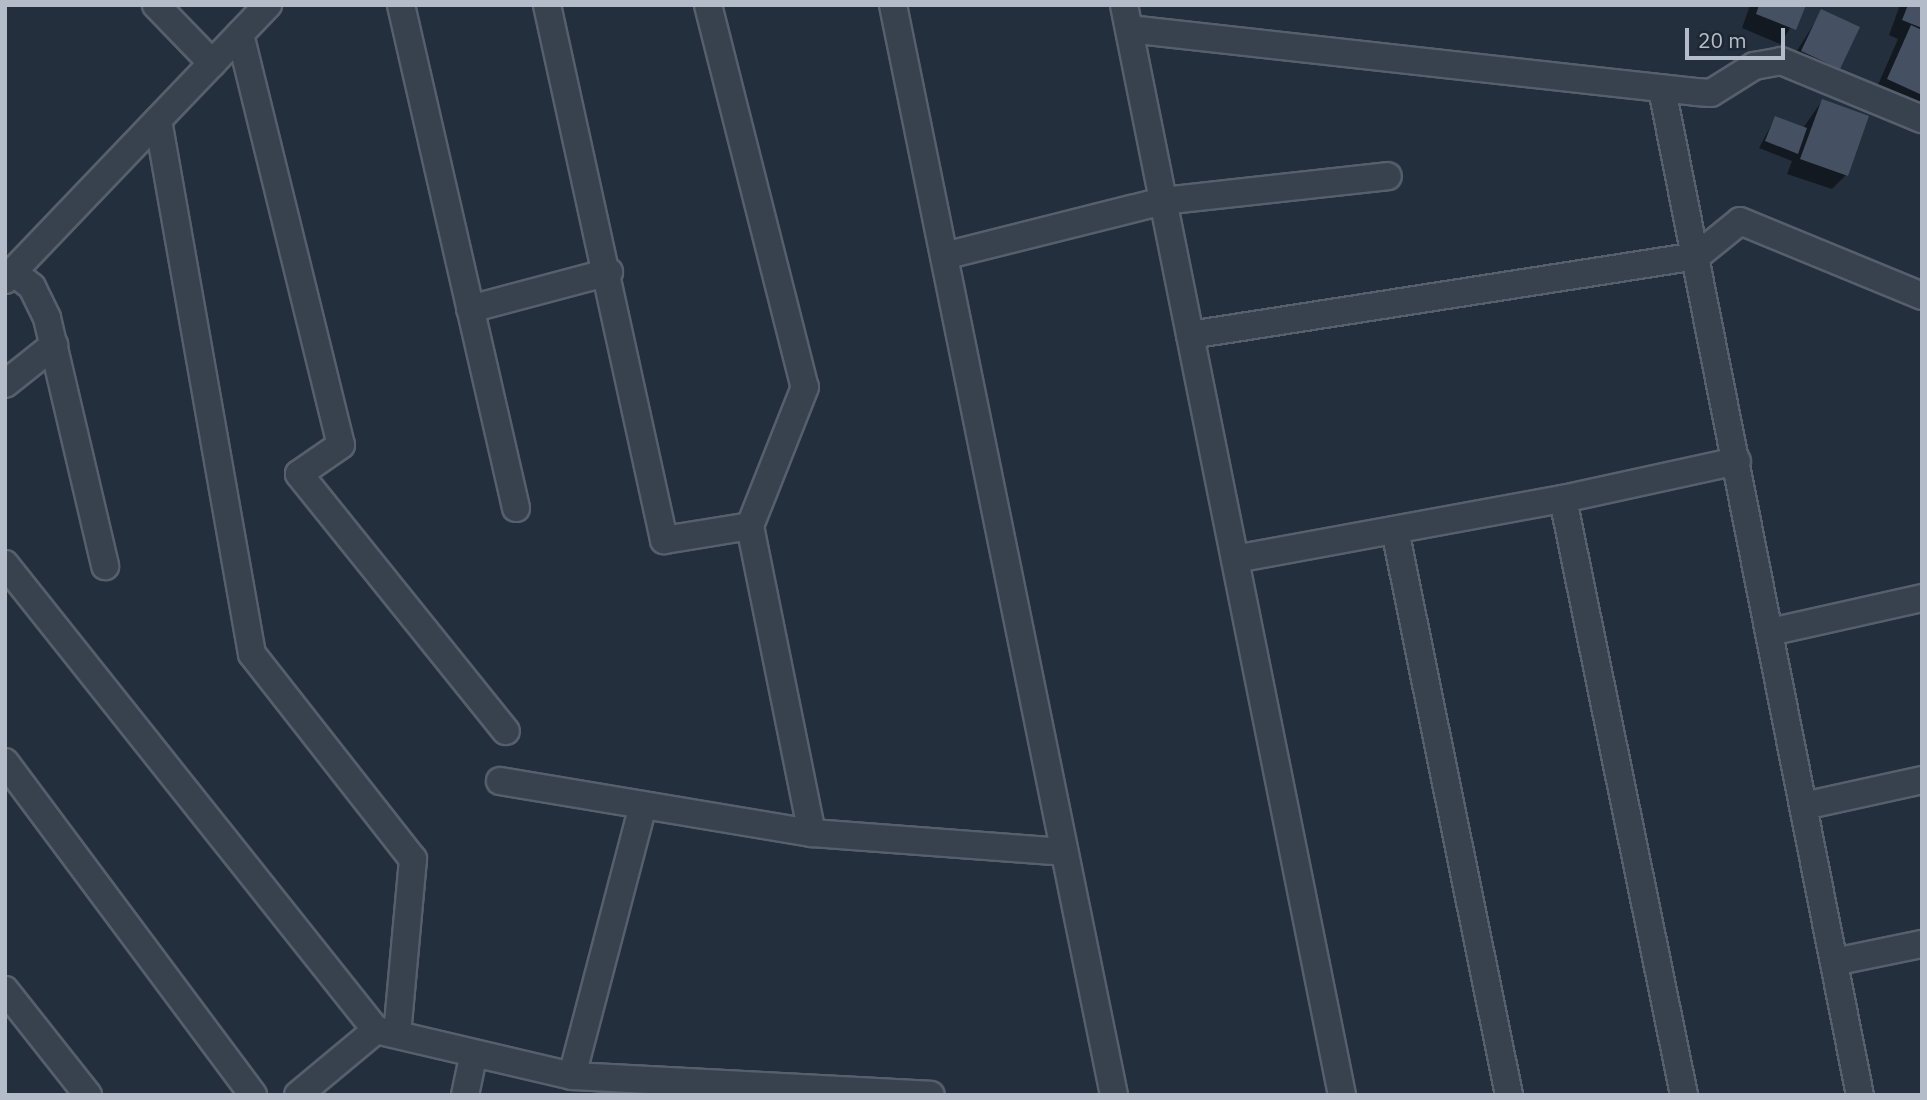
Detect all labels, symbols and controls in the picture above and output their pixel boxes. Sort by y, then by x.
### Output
scale bar [1689,14,1789,58]
text: 20 m [1698,26,1747,54]

